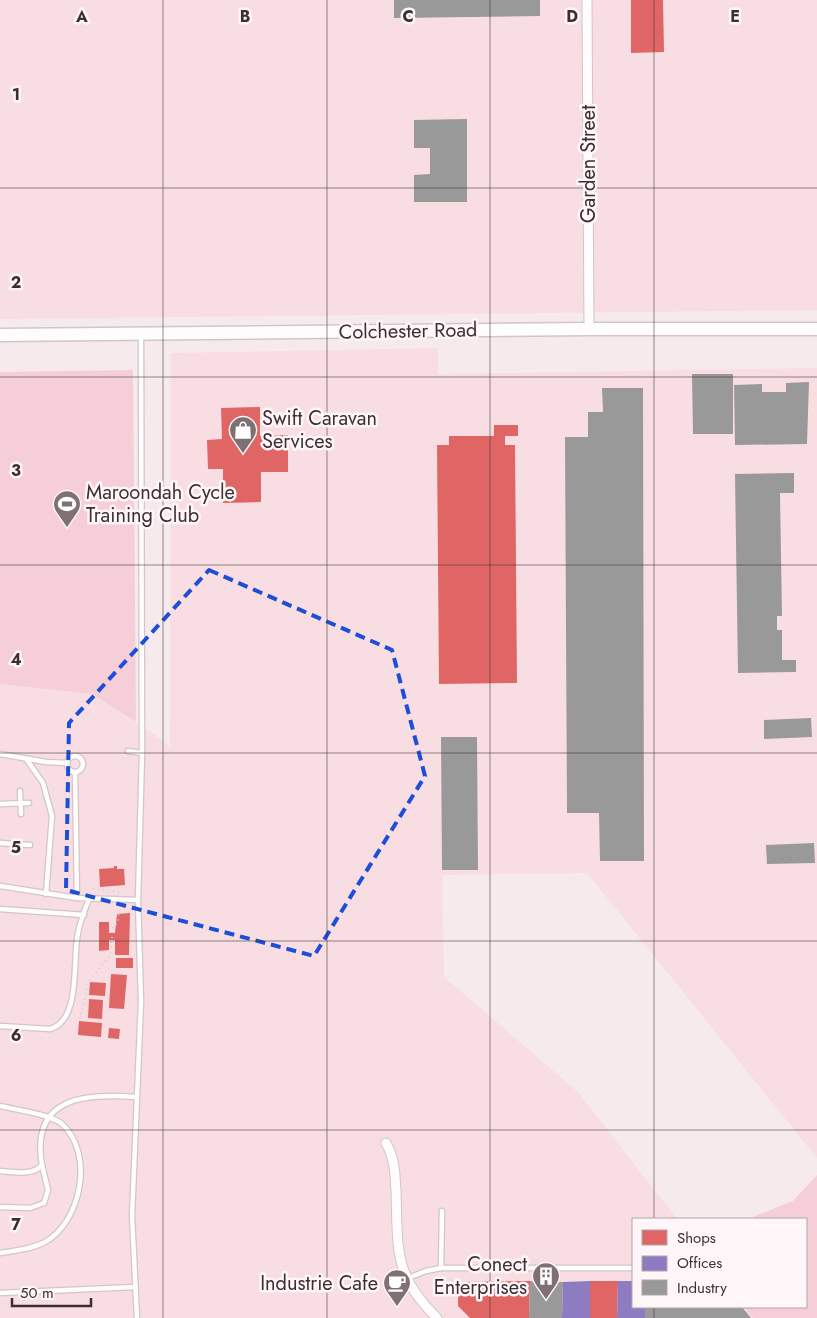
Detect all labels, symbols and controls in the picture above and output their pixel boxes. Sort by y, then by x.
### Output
text: A [75,5,88,28]
text: B [240,5,250,28]
text: C [402,5,414,28]
text: D [566,5,578,28]
text: E [730,5,740,28]
text: 1 [12,83,20,106]
street label: Garden Street [574,105,603,223]
text: 2 [11,271,21,294]
street label: Colchester Road [338,315,478,347]
place label: Swift Caravan Services [262,404,377,456]
shop icon: Swift Caravan Services [228,415,258,454]
text: 3 [11,459,21,482]
place label: Maroondah Cycle Training Club [86,478,235,530]
sports icon: Maroondah Cycle Training Club [52,489,82,528]
text: 4 [10,648,22,671]
text: 5 [11,836,21,859]
text: 6 [11,1024,21,1047]
text: 7 [11,1213,21,1236]
legend [632,1218,807,1308]
text: Shops [677,1227,716,1249]
place label: Conect Enterprises [434,1250,527,1302]
text: Offices [677,1252,722,1274]
building icon: Conect Enterprises [531,1261,561,1300]
cafe icon: Industrie Cafe [382,1268,412,1307]
place label: Industrie Cafe [260,1269,378,1298]
scale bar [12,1276,91,1308]
text: Industry [677,1277,727,1299]
text: 50 m [20,1282,54,1304]

